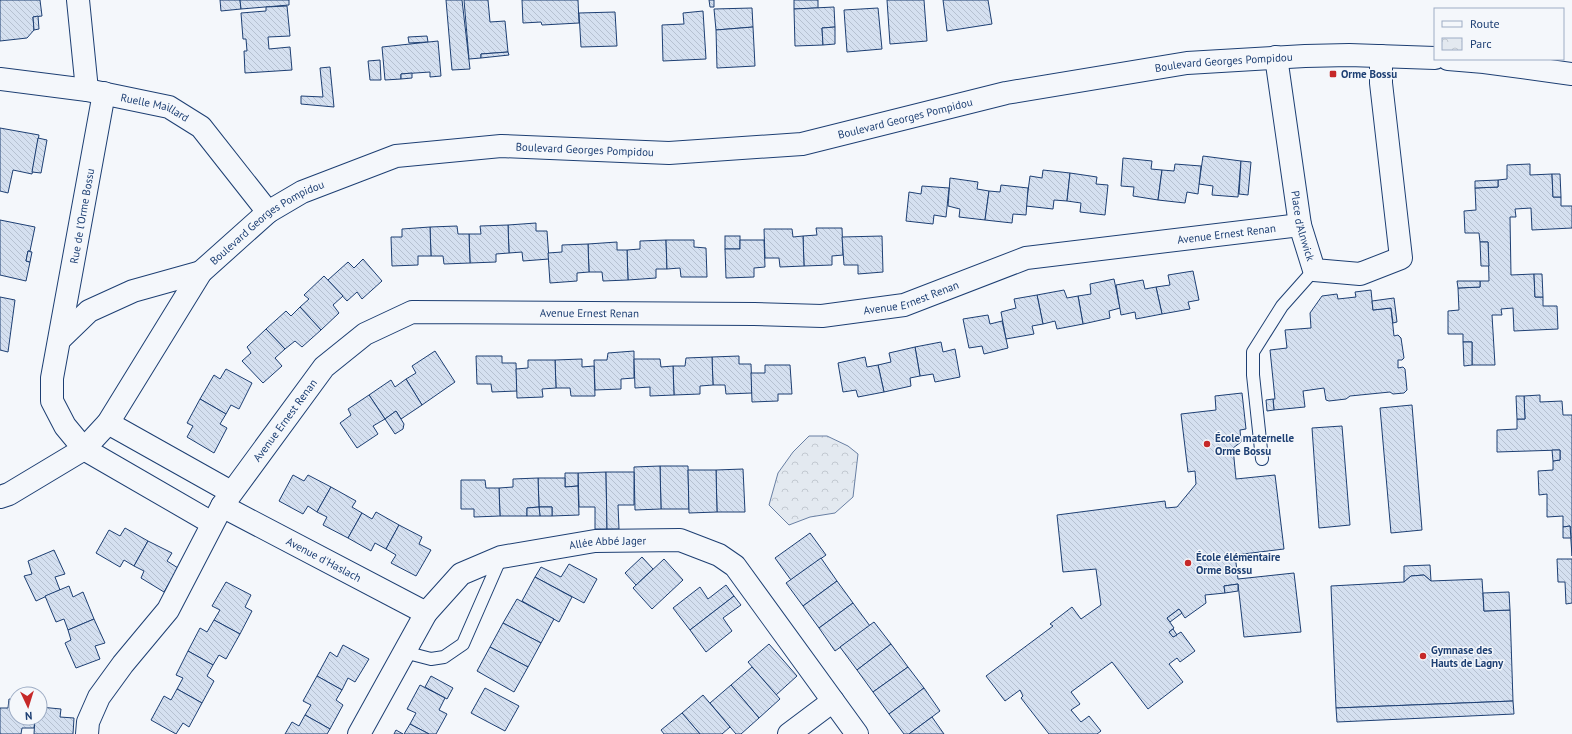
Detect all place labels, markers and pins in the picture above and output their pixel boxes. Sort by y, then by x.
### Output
place label: Orme Bossu [1341,67,1397,81]
marker: Orme Bossu [1328,69,1338,79]
place label: École maternelle Orme Bossu [1215,431,1294,458]
marker: École maternelle Orme Bossu [1202,439,1212,449]
place label: École élémentaire Orme Bossu [1196,550,1281,577]
marker: École élémentaire Orme Bossu [1183,558,1193,568]
place label: Gymnase des Hauts de Lagny [1431,643,1504,670]
marker: Gymnase des Hauts de Lagny [1418,651,1428,661]

